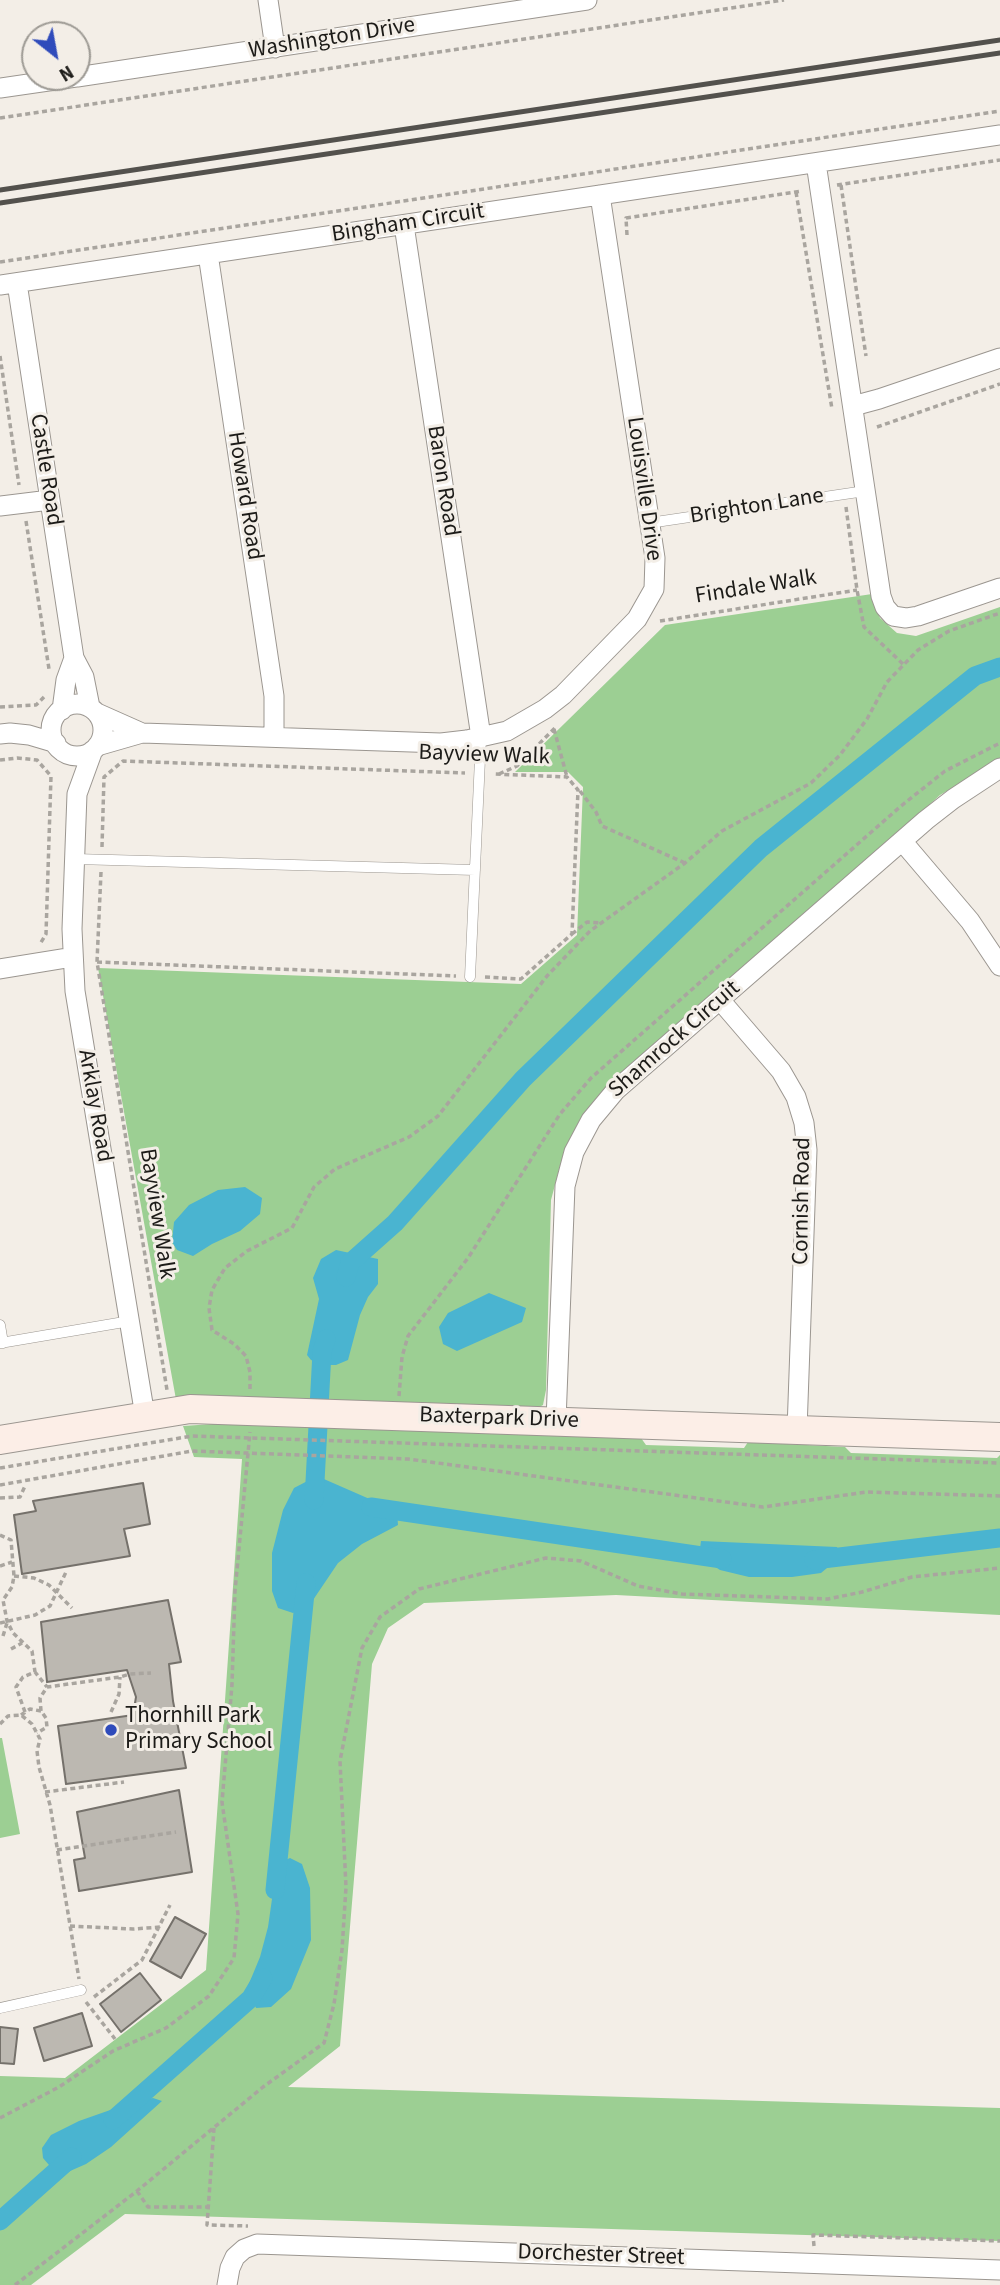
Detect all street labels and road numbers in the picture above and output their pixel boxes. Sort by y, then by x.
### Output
street label: Washington Drive [247,12,417,66]
street label: Bingham Circuit [330,198,486,250]
street label: Castle Road [23,412,67,528]
street label: Louisville Drive [619,415,667,563]
street label: Baron Road [420,424,464,538]
street label: Howard Road [220,430,268,562]
street label: Brighton Lane [688,483,826,531]
street label: Findale Walk [693,565,819,611]
street label: Bayview Walk [418,740,550,772]
street label: Shamrock Circuit [604,975,746,1105]
street label: Arklay Road [71,1047,117,1165]
street label: Cornish Road [788,1137,818,1265]
street label: Bayview Walk [132,1147,180,1281]
street label: Baxterpark Drive [419,1402,579,1436]
street label: Dorchester Street [517,2239,685,2273]

